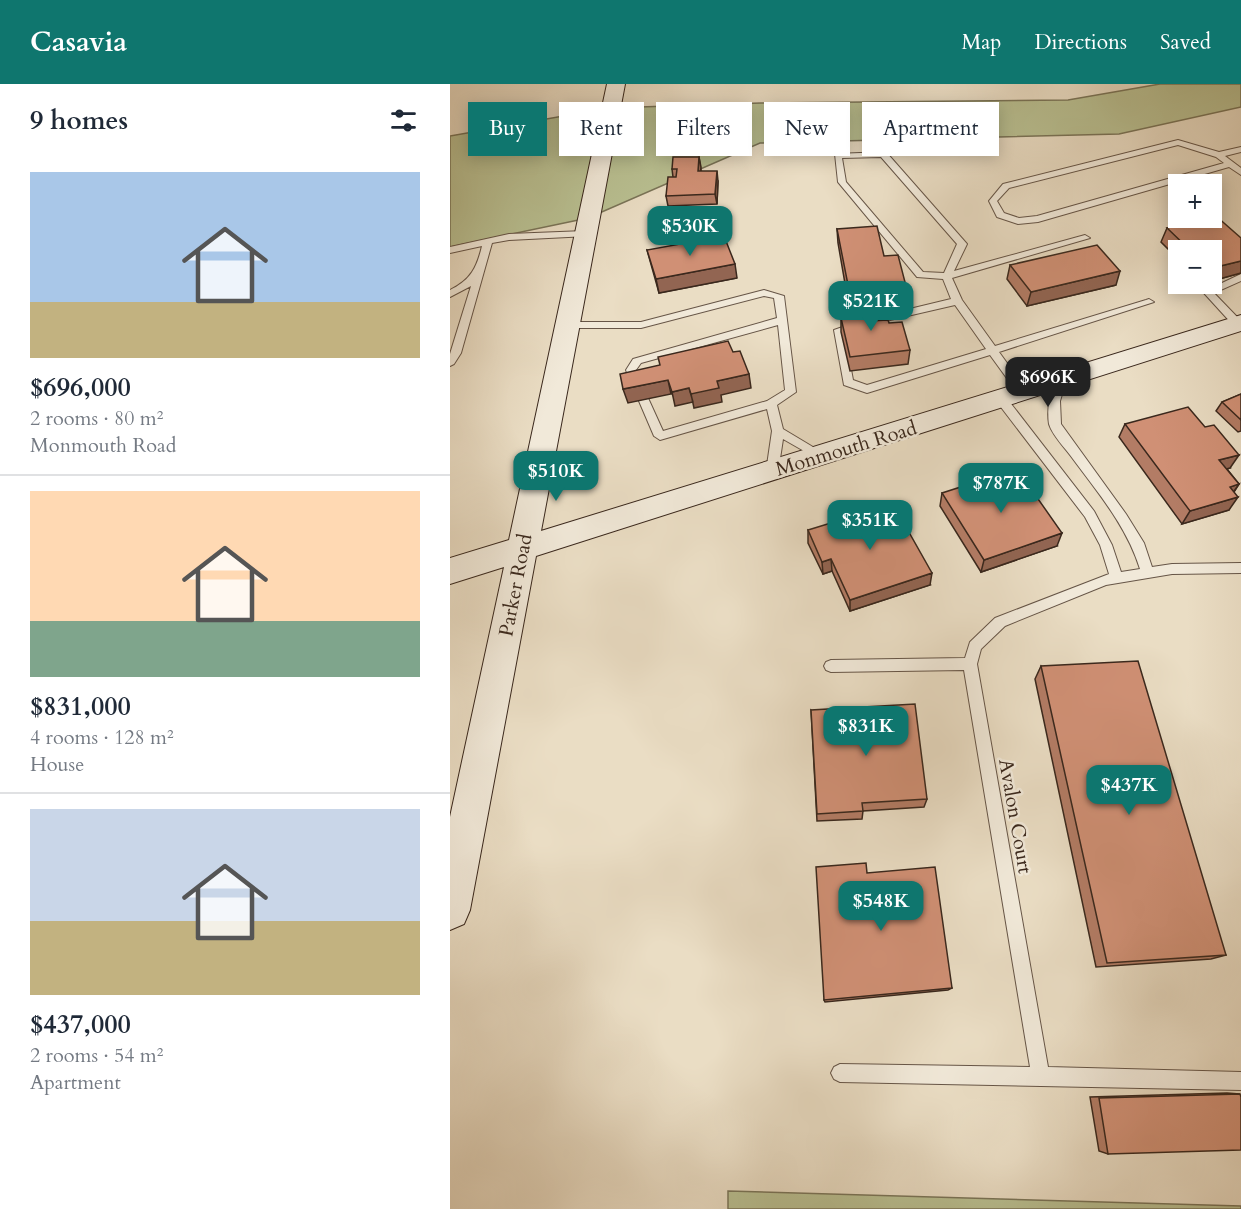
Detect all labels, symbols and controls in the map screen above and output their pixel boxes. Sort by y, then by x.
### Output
text: Casavia [30,23,127,61]
text: Map [961,28,1001,57]
text: Directions [1034,28,1127,57]
text: Saved [1160,28,1211,57]
chip: Buy [468,102,547,156]
chip: Rent [559,102,644,156]
chip: Filters [656,102,752,156]
chip: New [764,102,850,156]
chip: Apartment [862,102,999,156]
text: 9 homes [30,103,128,138]
icon: filters [387,104,420,137]
map controls [1168,174,1222,294]
button: + [1168,174,1222,228]
pin: $530K [648,206,732,257]
icon: home [171,211,279,319]
text: $530K [661,212,719,239]
button: − [1168,240,1222,294]
pin: $521K [829,281,913,332]
text: $521K [842,287,900,314]
pin: $696K [1006,357,1090,408]
text: $696K [1019,363,1077,390]
text: $696,000 [30,370,131,405]
text: 2 rooms · 80 m² [30,405,163,432]
street label: Monmouth Road [772,414,920,483]
text: Monmouth Road [30,432,176,459]
pin: $510K [514,451,598,502]
text: $510K [527,457,585,484]
pin: $787K [959,463,1043,514]
text: $787K [972,469,1030,496]
pin: $351K [828,500,912,551]
text: $351K [841,506,899,533]
icon: home [171,530,279,638]
street label: Parker Road [492,531,539,639]
text: $831,000 [30,689,131,724]
pin: $831K [824,706,908,757]
text: $831K [837,712,895,739]
text: 4 rooms · 128 m² [30,724,174,751]
text: House [30,751,84,778]
street label: Avalon Court [992,756,1039,876]
pin: $437K [1087,765,1171,816]
text: $437K [1100,771,1158,798]
icon: home [171,848,279,956]
pin: $548K [839,881,923,932]
text: $548K [852,887,910,914]
text: $437,000 [30,1007,131,1042]
text: 2 rooms · 54 m² [30,1042,163,1069]
text: Apartment [30,1069,121,1096]

